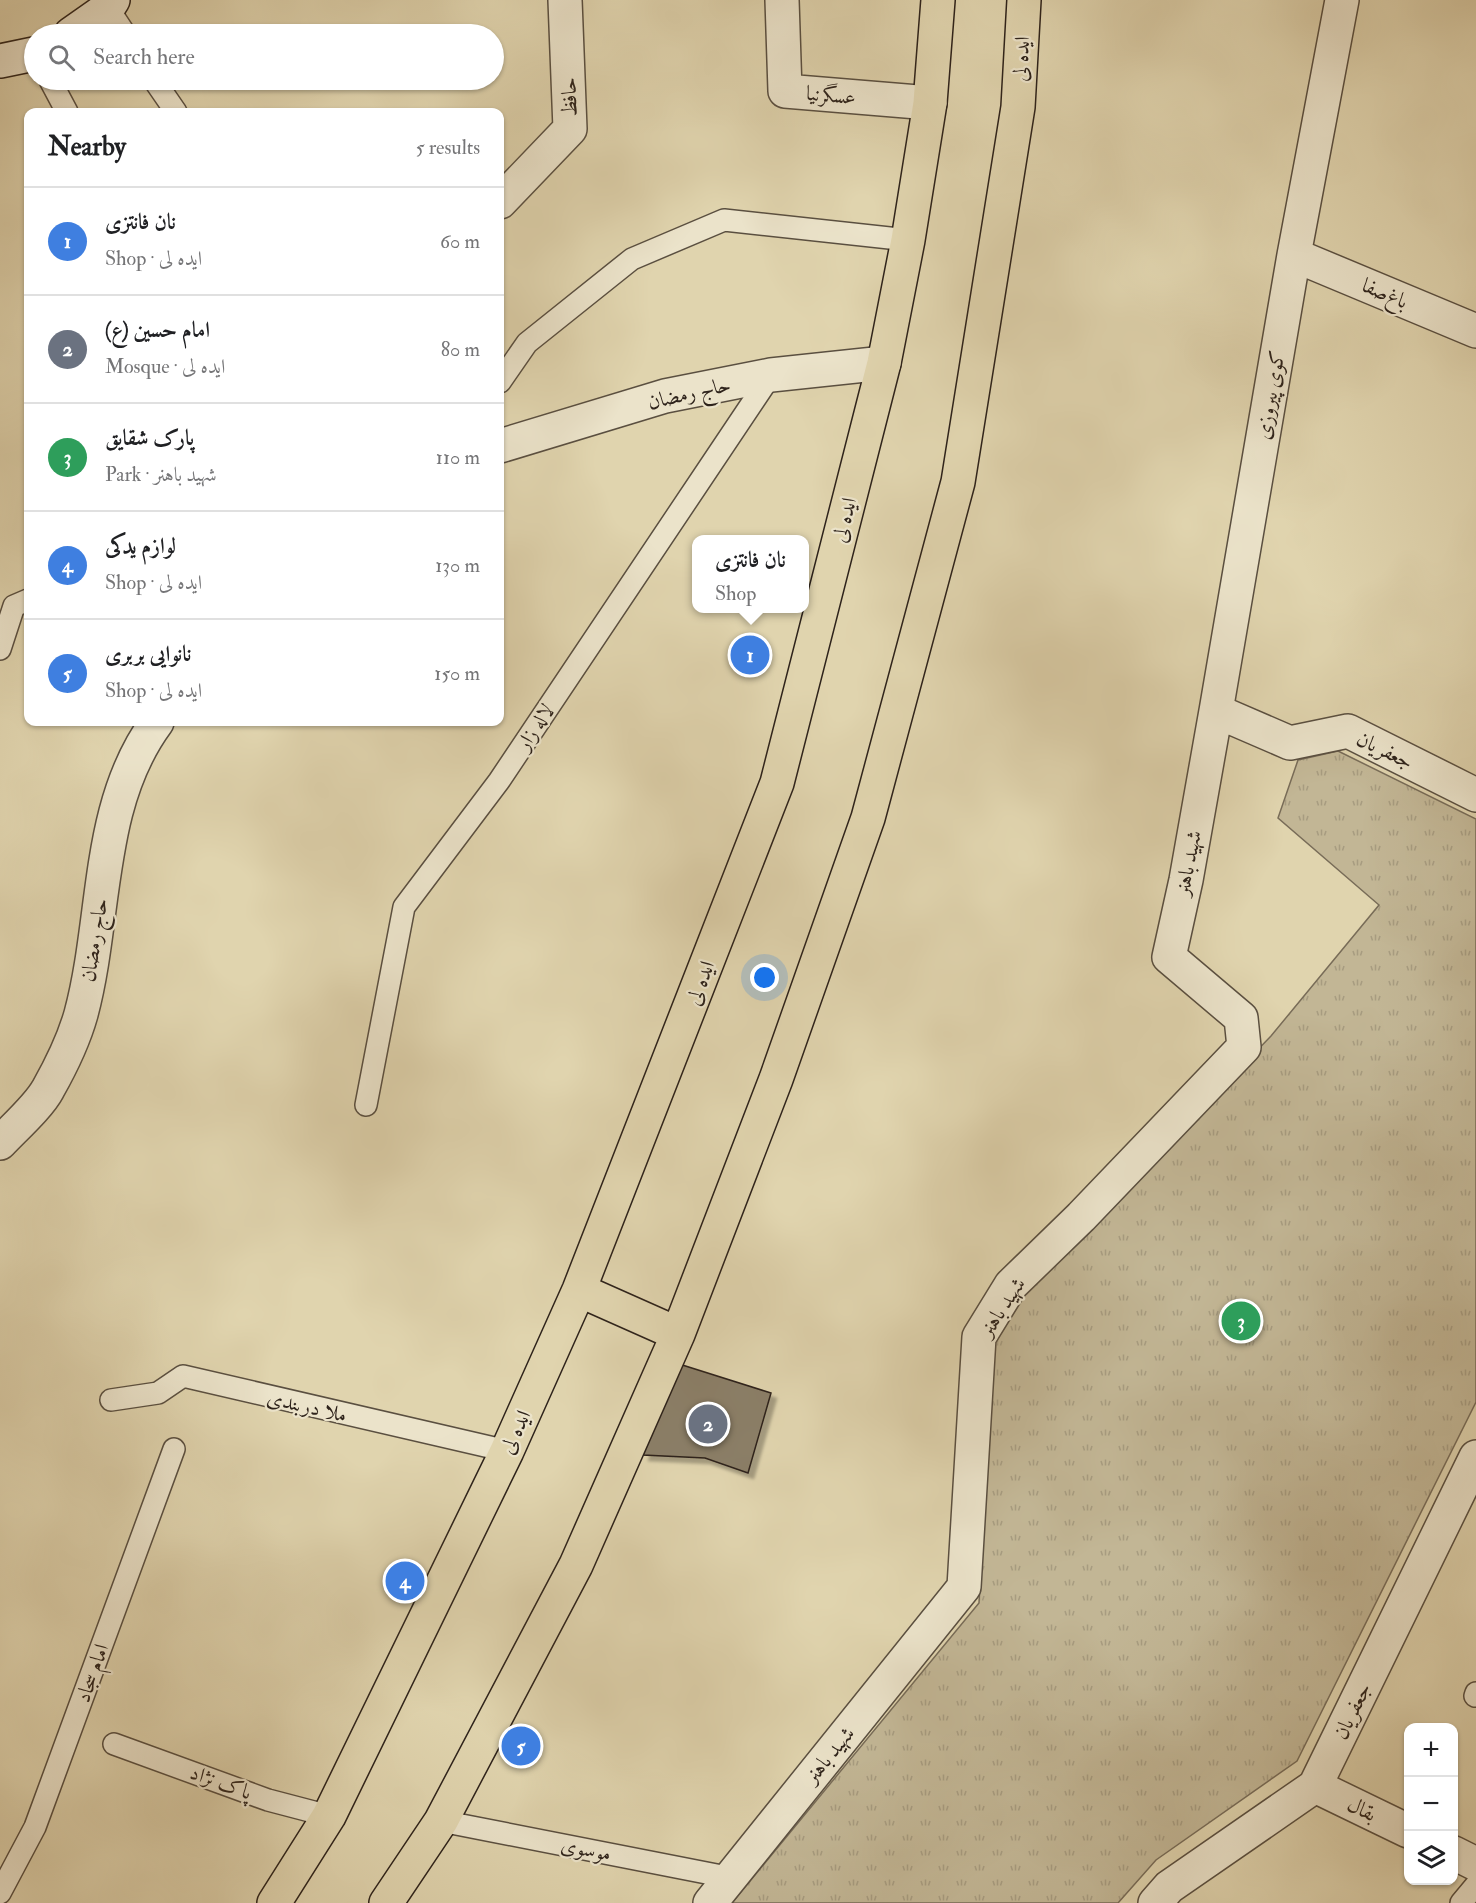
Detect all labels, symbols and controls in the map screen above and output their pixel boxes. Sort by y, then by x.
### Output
search box [24,24,504,90]
street label: ایده لى [1007,36,1036,82]
icon: search [45,41,78,74]
text: Search here [93,43,195,71]
street label: حافظ [555,77,584,117]
street label: عسگرنیا [805,80,857,111]
text: Nearby [48,131,126,163]
text: 5 results [416,135,480,160]
text: نان فانتزی [105,208,176,236]
text: 1 [64,229,71,254]
text: 60 m [440,229,480,254]
text: Shop · ایده لى [105,246,202,271]
street label: باغ‌صفا [1356,272,1412,319]
text: امام حسین (ع) [105,316,210,344]
text: 2 [62,337,73,362]
text: 80 m [441,337,480,362]
street label: کوی پیروزی [1249,348,1293,442]
text: Mosque · ایده لى [105,354,225,379]
street label: حاج رمضان [645,371,734,421]
text: پارک شقایق [105,424,194,452]
text: 3 [64,445,71,470]
text: 110 m [436,445,480,470]
text: Park · شهید باهنر [105,462,217,487]
street label: ایده لى [826,495,863,545]
text: لوازم یدکی [105,532,176,560]
popup [692,535,809,613]
text: نان فانتزی [715,546,786,574]
text: 4 [62,553,73,578]
text: 130 m [435,553,480,578]
text: Shop · ایده لى [105,570,202,595]
text: Shop [715,581,756,606]
pin: 1 [730,632,770,678]
text: نانوایی بربری [105,640,191,668]
text: 5 [63,661,72,686]
text: 150 m [434,661,480,686]
text: Shop · ایده لى [105,678,202,703]
street label: لاله زار [509,699,561,757]
street label: جعفریان [1352,725,1418,776]
street label: شهید باهنر [1169,828,1208,900]
street label: حاج رمضان [75,896,119,985]
street label: ایده لى [680,957,721,1009]
your location [750,963,779,992]
street label: شهید باهنر [972,1272,1032,1344]
pin: 3 [1222,1298,1260,1344]
street label: ملا دربندی [264,1384,350,1429]
pin: 2 [688,1402,728,1446]
street label: ایده لى [494,1406,537,1459]
pin: 4 [386,1558,424,1604]
street label: امام سجاد [69,1640,119,1708]
street label: جعفریان [1327,1678,1378,1744]
street label: شهید باهنر [797,1721,861,1791]
map controls [1404,1723,1458,1885]
button: + [1404,1723,1458,1777]
pin: 5 [502,1724,540,1768]
street label: پاک نژاد [186,1759,256,1807]
button: − [1404,1777,1458,1831]
street label: بقال [1343,1791,1381,1828]
street label: موسوی [558,1831,613,1868]
button: layers [1404,1831,1458,1885]

